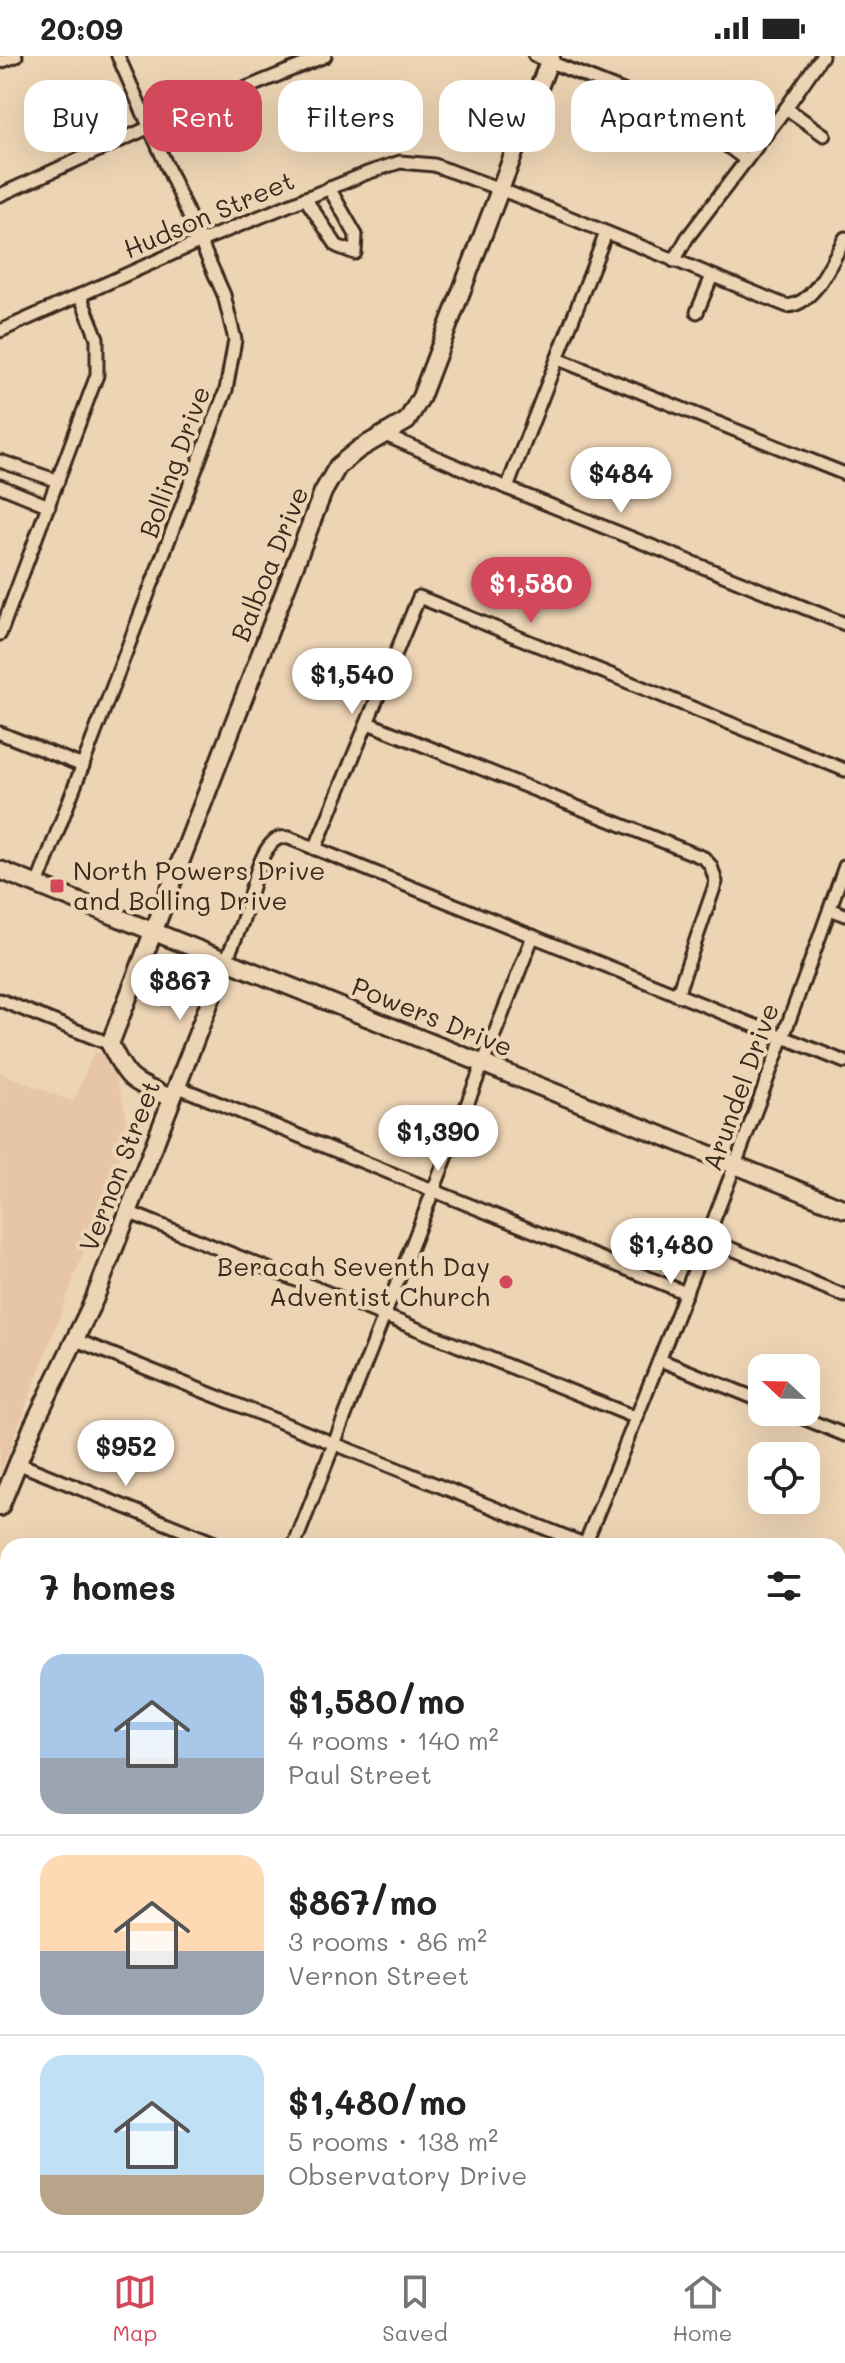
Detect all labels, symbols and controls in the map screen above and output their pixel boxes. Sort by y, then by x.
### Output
text: 20:09 [40,8,123,48]
chip: Buy [24,80,127,152]
chip: Rent [143,80,262,152]
chip: Filters [278,80,423,152]
chip: New [439,80,555,152]
chip: Apartment [571,80,775,152]
street label: Hudson Street [118,163,299,265]
street label: Bolling Drive [131,381,217,542]
pin: $484 [574,447,668,515]
text: $484 [588,456,654,490]
street label: Balboa Drive [223,481,316,646]
pin: $1,580 [466,557,596,625]
text: $1,580 [489,566,573,600]
pin: $1,540 [287,648,417,716]
text: $1,540 [310,657,394,691]
place label: North Powers Drive and Bolling Drive [73,853,325,917]
marker: North Powers Drive and Bolling Drive [48,877,66,895]
pin: $867 [133,954,227,1022]
text: $867 [149,963,211,997]
street label: Powers Drive [347,968,518,1064]
street label: Arundel Drive [694,998,786,1175]
street label: Vernon Street [71,1075,167,1256]
pin: $1,390 [373,1105,503,1173]
text: $1,390 [396,1114,480,1148]
pin: $1,480 [606,1218,736,1286]
text: $1,480 [629,1227,713,1261]
place label: Beracah Seventh Day Adventist Church [217,1249,490,1313]
marker: Beracah Seventh Day Adventist Church [497,1273,515,1291]
north arrow [748,1354,820,1426]
map controls [748,1354,820,1514]
pin: $952 [79,1420,173,1488]
text: $952 [95,1429,157,1463]
button: locate [748,1442,820,1514]
text: 7 homes [40,1564,176,1609]
icon: filters [762,1564,806,1608]
text: $1,580/mo [288,1678,465,1723]
icon: home [104,1686,200,1782]
text: 4 rooms · 140 m² [288,1723,499,1757]
text: Paul Street [288,1757,432,1791]
text: $867/mo [288,1879,437,1924]
icon: home [104,1887,200,1983]
text: 3 rooms · 86 m² [288,1924,487,1958]
text: Vernon Street [288,1958,469,1992]
text: $1,480/mo [288,2079,467,2124]
icon: home [104,2087,200,2183]
text: 5 rooms · 138 m² [288,2124,498,2158]
text: Observatory Drive [288,2158,527,2192]
tab: Map [112,2270,157,2347]
tab: Saved [382,2270,448,2347]
tab: Home [673,2270,732,2347]

